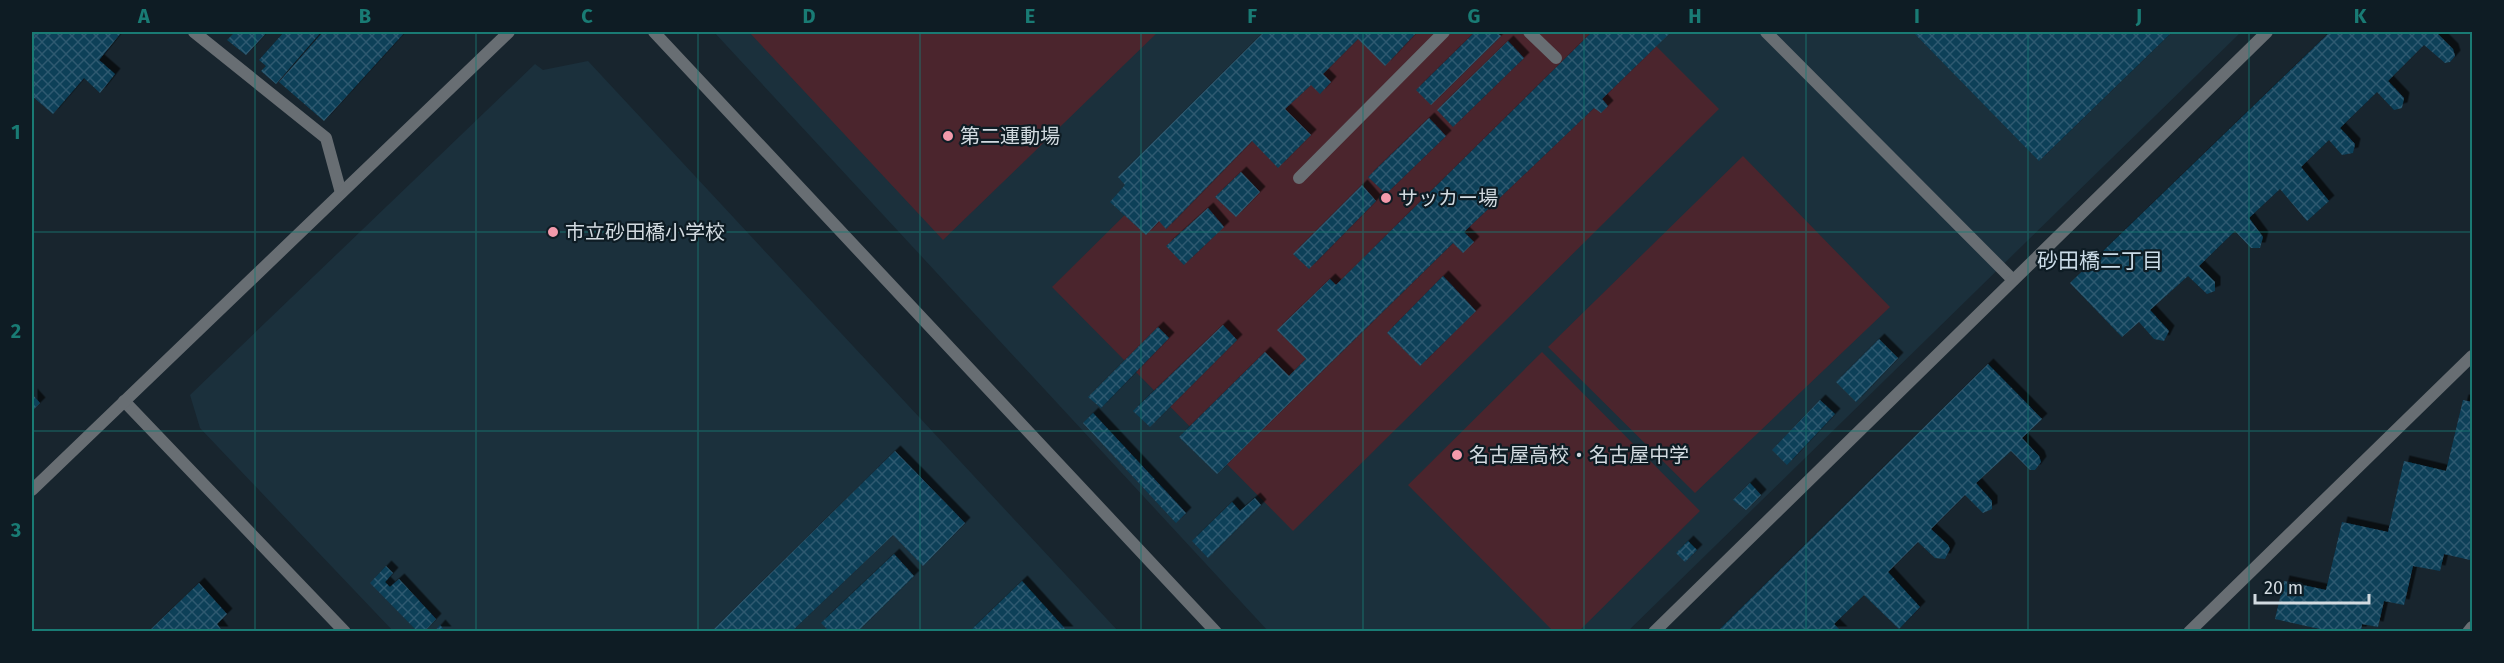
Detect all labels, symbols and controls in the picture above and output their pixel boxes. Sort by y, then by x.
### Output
text: A [137,4,151,28]
text: B [359,4,371,28]
text: C [581,4,593,28]
text: D [802,4,816,28]
text: E [1025,4,1035,28]
text: F [1247,4,1257,28]
text: G [1468,4,1480,28]
text: H [1688,4,1702,28]
text: I [1914,4,1920,28]
text: J [2135,4,2142,28]
text: K [2354,4,2367,28]
text: 1 [11,120,21,144]
place label: 第二運動場 [960,124,1060,148]
marker: 第二運動場 [941,129,955,143]
place label: サッカー場 [1398,186,1498,210]
marker: サッカー場 [1379,191,1393,205]
place label: 市立砂田橋小学校 [565,220,725,244]
marker: 市立砂田橋小学校 [546,225,560,239]
district label: 砂田橋二丁目 [2037,248,2163,274]
text: 2 [11,319,21,343]
place label: 名古屋高校・名古屋中学 [1469,443,1689,467]
marker: 名古屋高校・名古屋中学 [1450,448,1464,462]
text: 3 [10,518,21,542]
scale bar [2255,567,2369,605]
text: 20 m [2264,577,2303,599]

